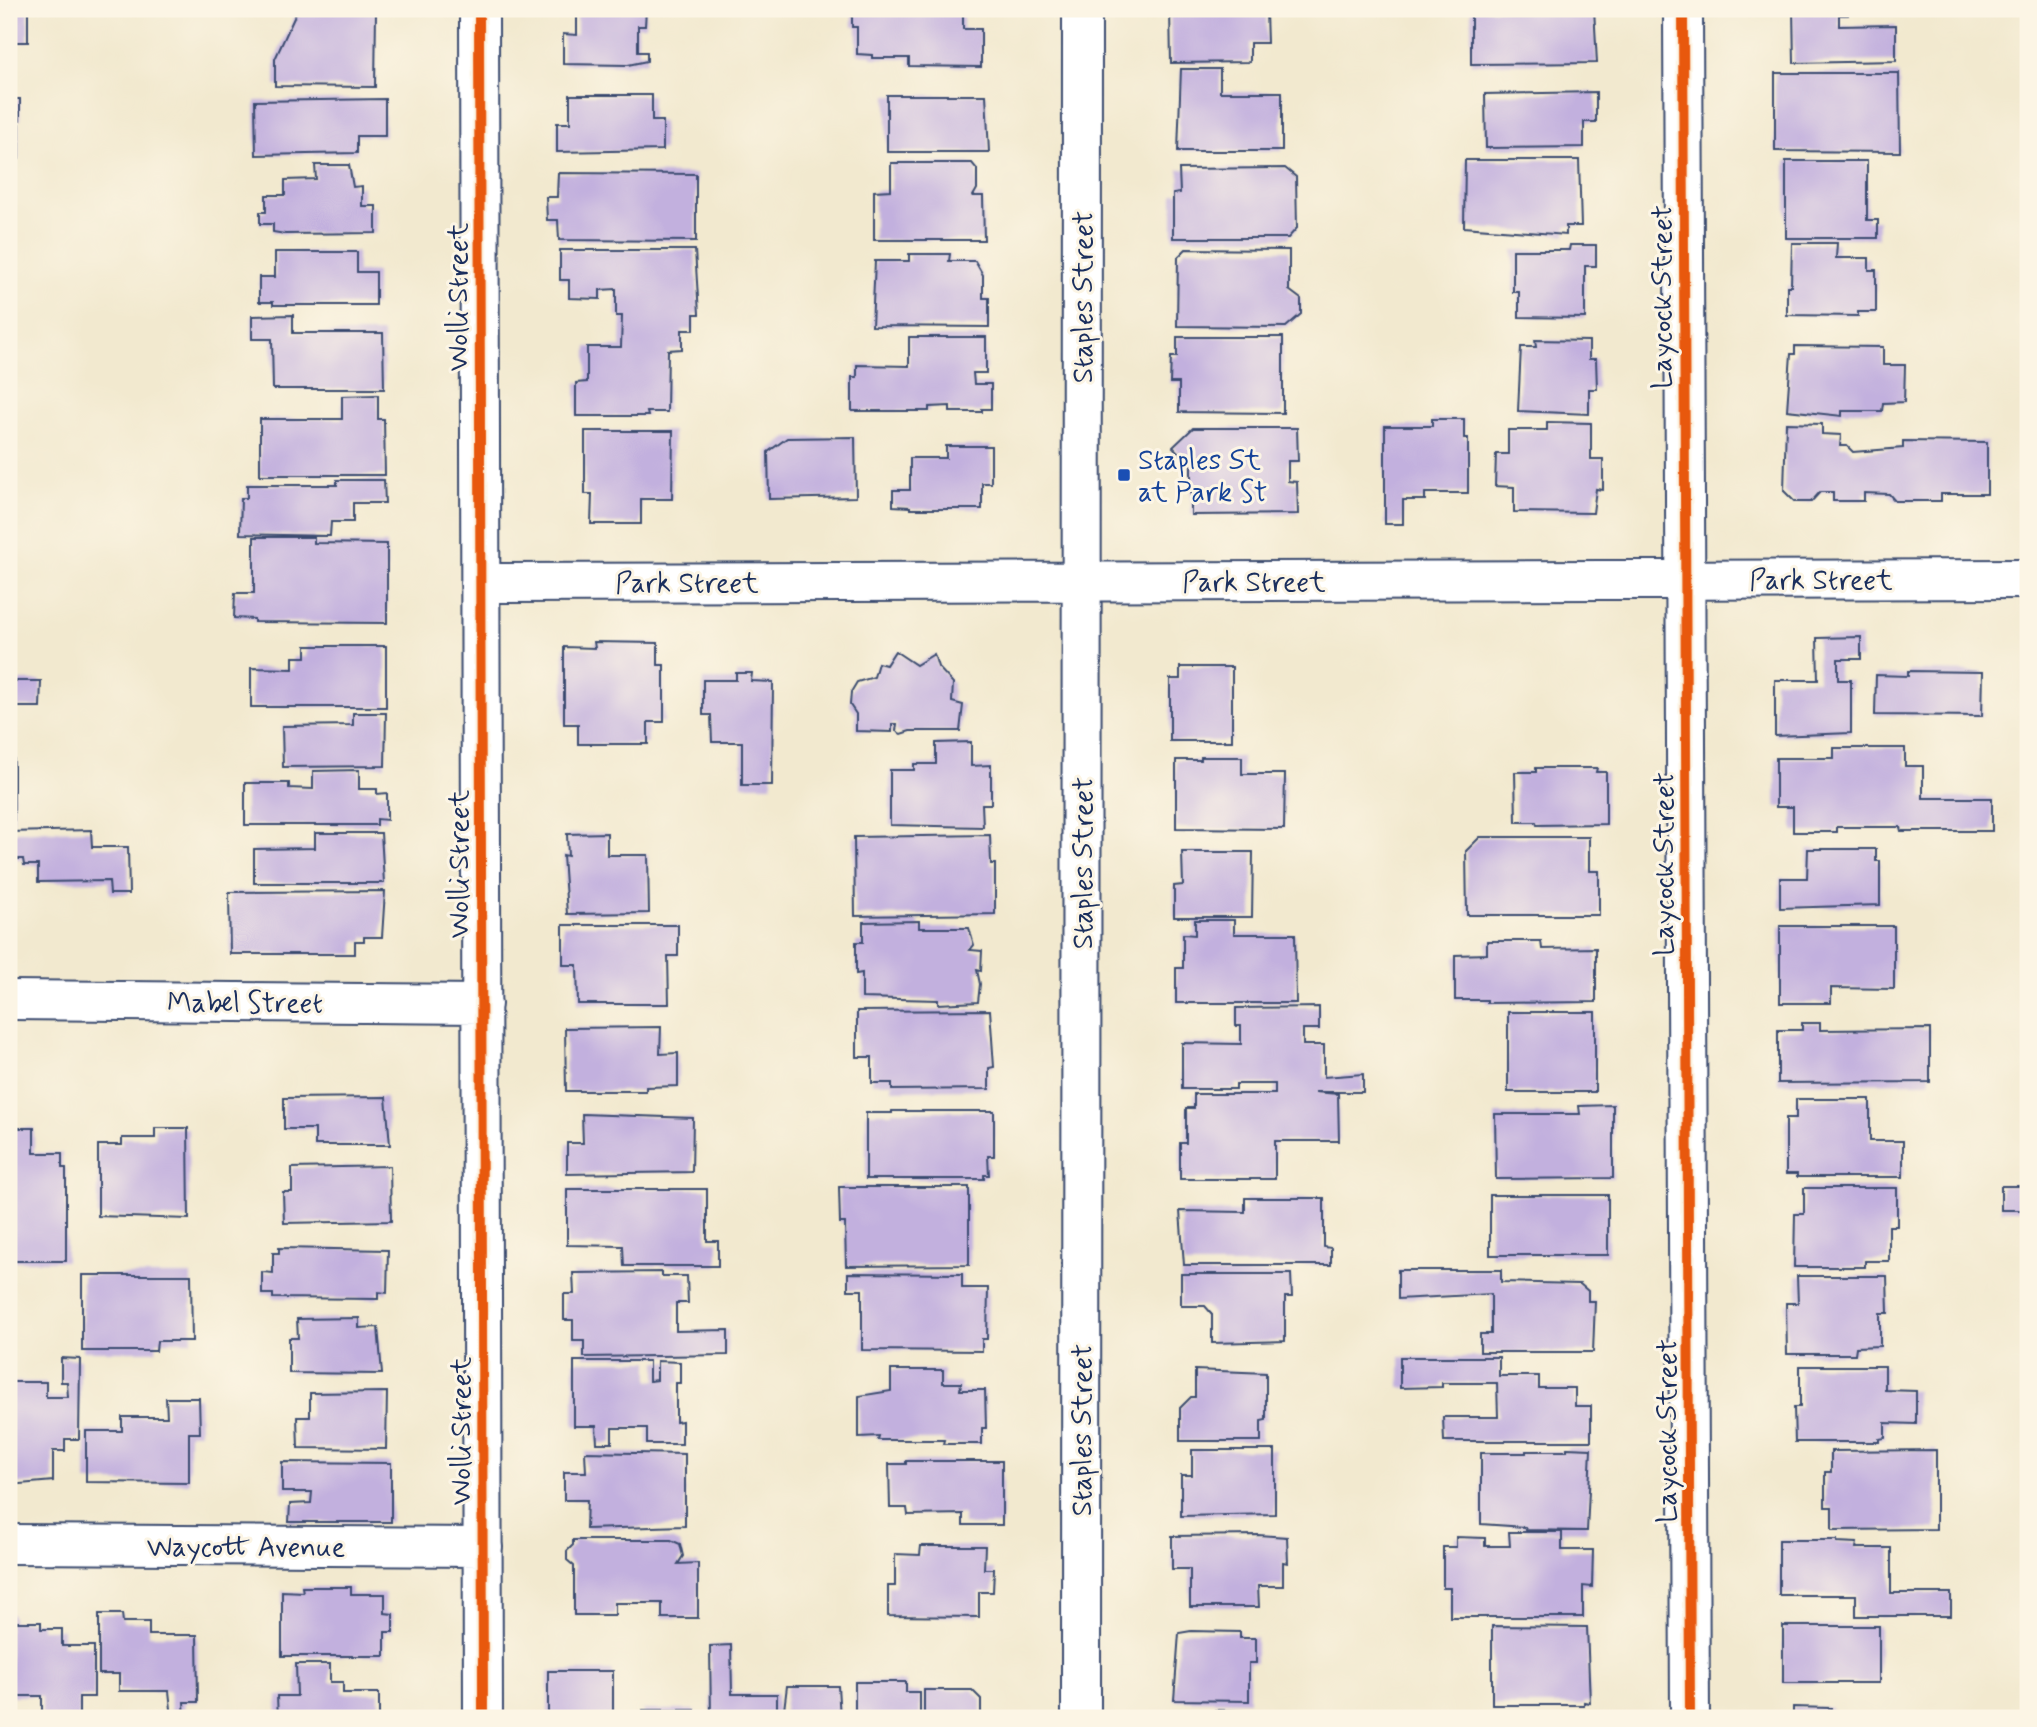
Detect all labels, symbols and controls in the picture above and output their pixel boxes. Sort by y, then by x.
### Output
street label: Laycock Street [1645,205,1682,389]
street label: Staples Street [1066,211,1103,383]
street label: Wolli Street [441,222,478,371]
place label: Staples St at Park St [1138,443,1267,512]
marker: Staples St at Park St [1116,467,1132,483]
street label: Park Street [1749,563,1893,600]
street label: Park Street [1182,565,1326,602]
street label: Park Street [615,566,759,603]
street label: Laycock Street [1647,772,1684,956]
street label: Staples Street [1066,777,1103,949]
street label: Wolli Street [442,789,479,938]
street label: Mabel Street [167,986,323,1023]
street label: Laycock Street [1650,1339,1687,1523]
street label: Staples Street [1065,1344,1102,1516]
street label: Wolli Street [444,1356,481,1505]
street label: Waycott Avenue [147,1530,345,1567]

